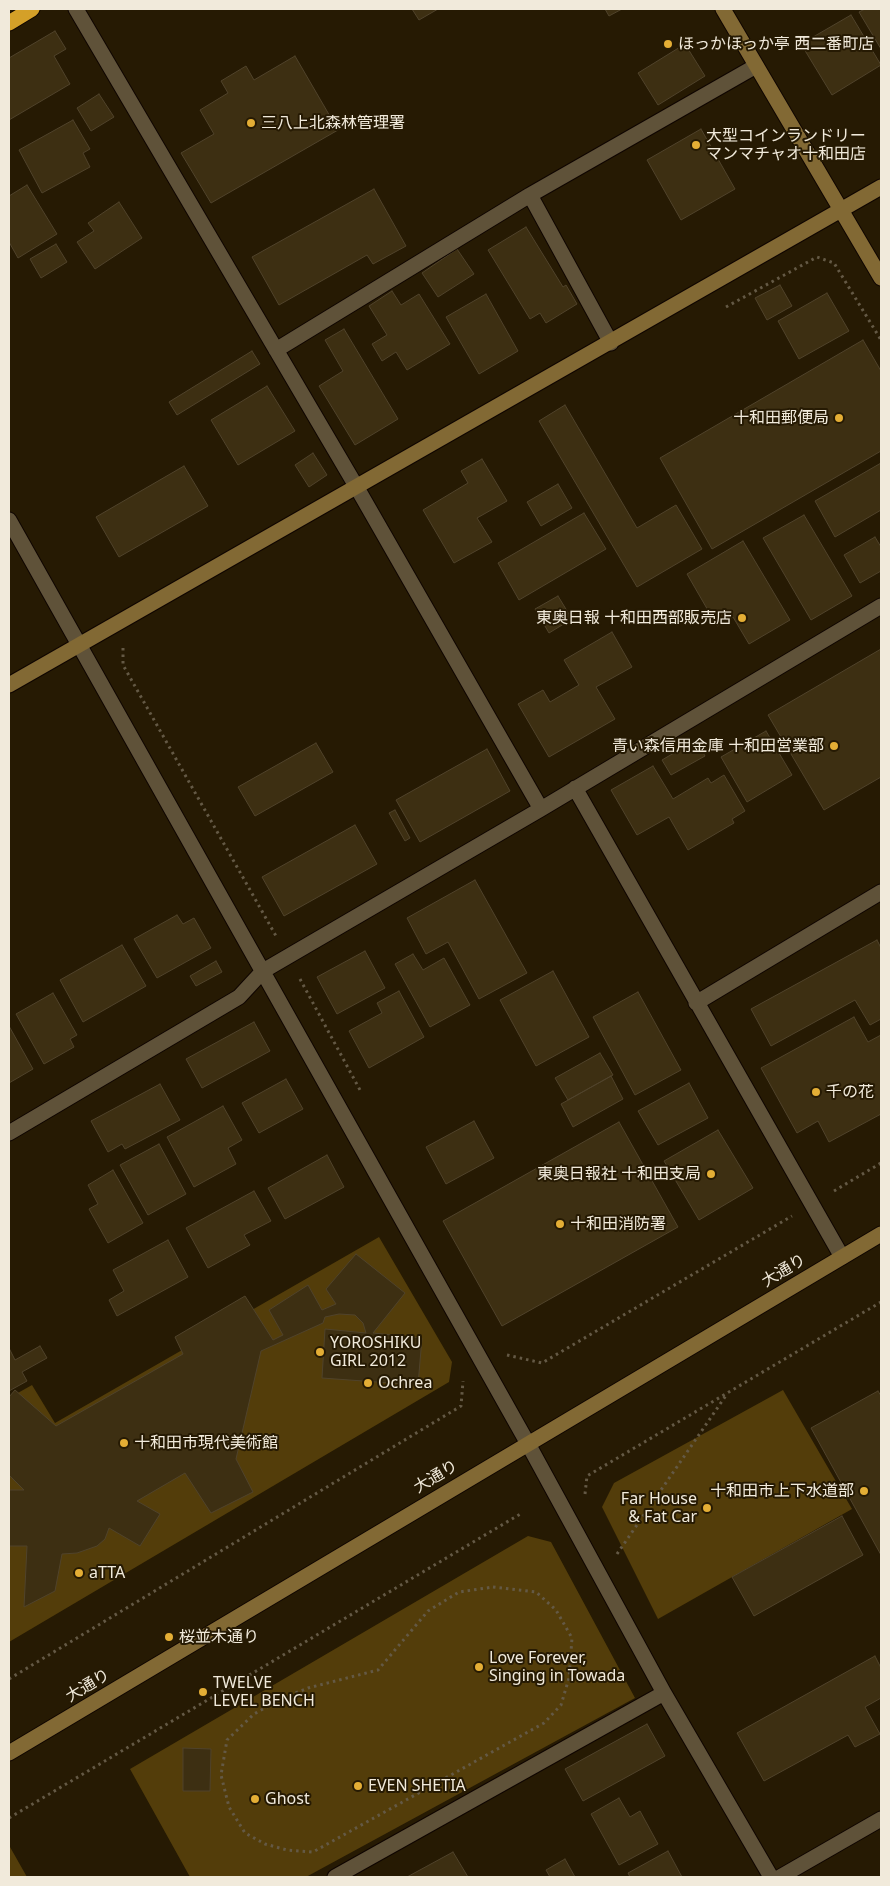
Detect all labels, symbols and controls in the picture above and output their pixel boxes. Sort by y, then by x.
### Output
place label: ほっかほっか亭 西二番町店 [678,34,874,54]
marker: ほっかほっか亭 西二番町店 [662,38,674,50]
place label: 三八上北森林管理署 [261,113,405,133]
marker: 三八上北森林管理署 [245,117,257,129]
place label: 大型コインランドリー マンマチャオ十和田店 [706,126,866,164]
marker: 大型コインランドリー マンマチャオ十和田店 [690,139,702,151]
place label: 十和田郵便局 [733,408,829,428]
marker: 十和田郵便局 [833,412,845,424]
place label: 東奥日報 十和田西部販売店 [536,608,732,628]
marker: 東奥日報 十和田西部販売店 [736,612,748,624]
place label: 青い森信用金庫 十和田営業部 [612,736,824,756]
marker: 青い森信用金庫 十和田営業部 [828,740,840,752]
place label: 千の花 [826,1082,874,1102]
marker: 千の花 [810,1086,822,1098]
place label: 東奥日報社 十和田支局 [537,1164,701,1184]
marker: 東奥日報社 十和田支局 [705,1168,717,1180]
place label: 十和田消防署 [570,1214,666,1234]
marker: 十和田消防署 [554,1218,566,1230]
street label: 大通り [758,1250,810,1292]
place label: YOROSHIKU GIRL 2012 [330,1333,421,1371]
marker: YOROSHIKU GIRL 2012 [314,1346,326,1358]
place label: Ochrea [378,1373,432,1393]
marker: Ochrea [362,1377,374,1389]
place label: 十和田市現代美術館 [134,1433,278,1453]
marker: 十和田市現代美術館 [118,1437,130,1449]
street label: 大通り [410,1456,462,1498]
place label: 十和田市上下水道部 [710,1481,854,1501]
marker: 十和田市上下水道部 [858,1485,870,1497]
place label: Far House & Fat Car [621,1489,697,1527]
marker: Far House & Fat Car [701,1502,713,1514]
place label: aTTA [89,1563,125,1583]
marker: aTTA [73,1567,85,1579]
place label: 桜並木通り [179,1627,259,1647]
marker: 桜並木通り [163,1631,175,1643]
place label: Love Forever, Singing in Towada [489,1648,625,1686]
marker: Love Forever, Singing in Towada [473,1661,485,1673]
street label: 大通り [62,1665,114,1707]
place label: TWELVE LEVEL BENCH [213,1673,315,1711]
marker: TWELVE LEVEL BENCH [197,1686,209,1698]
place label: EVEN SHETIA [368,1776,466,1796]
marker: EVEN SHETIA [352,1780,364,1792]
place label: Ghost [265,1789,310,1809]
marker: Ghost [249,1793,261,1805]

